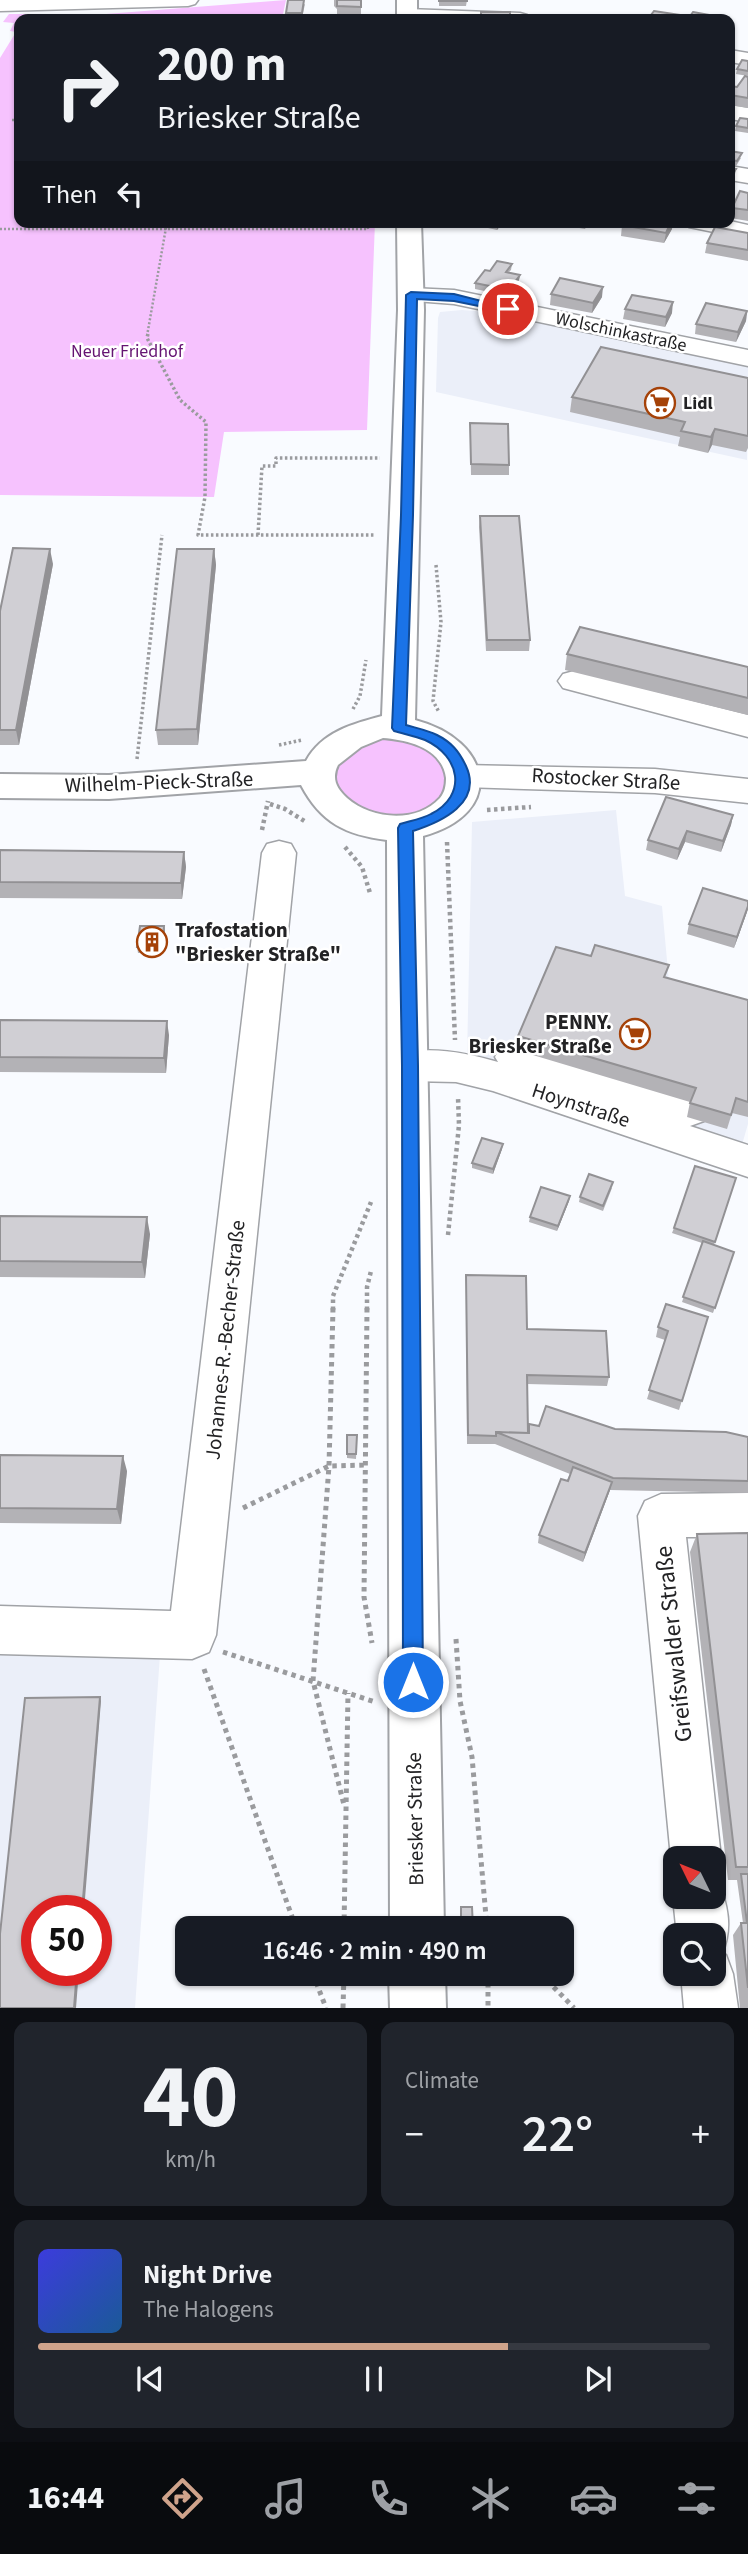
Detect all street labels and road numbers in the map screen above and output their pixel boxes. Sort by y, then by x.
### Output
street label: Wolschinkastraße [553,306,689,358]
street label: Rostocker Straße [531,760,681,798]
street label: Wilhelm-Pieck-Straße [64,764,254,800]
street label: Hoynstraße [528,1075,634,1135]
street label: Johannes-R.-Becher-Straße [197,1219,253,1461]
street label: Greifswalder Straße [646,1544,702,1744]
street label: Briesker Straße [399,1752,431,1886]

